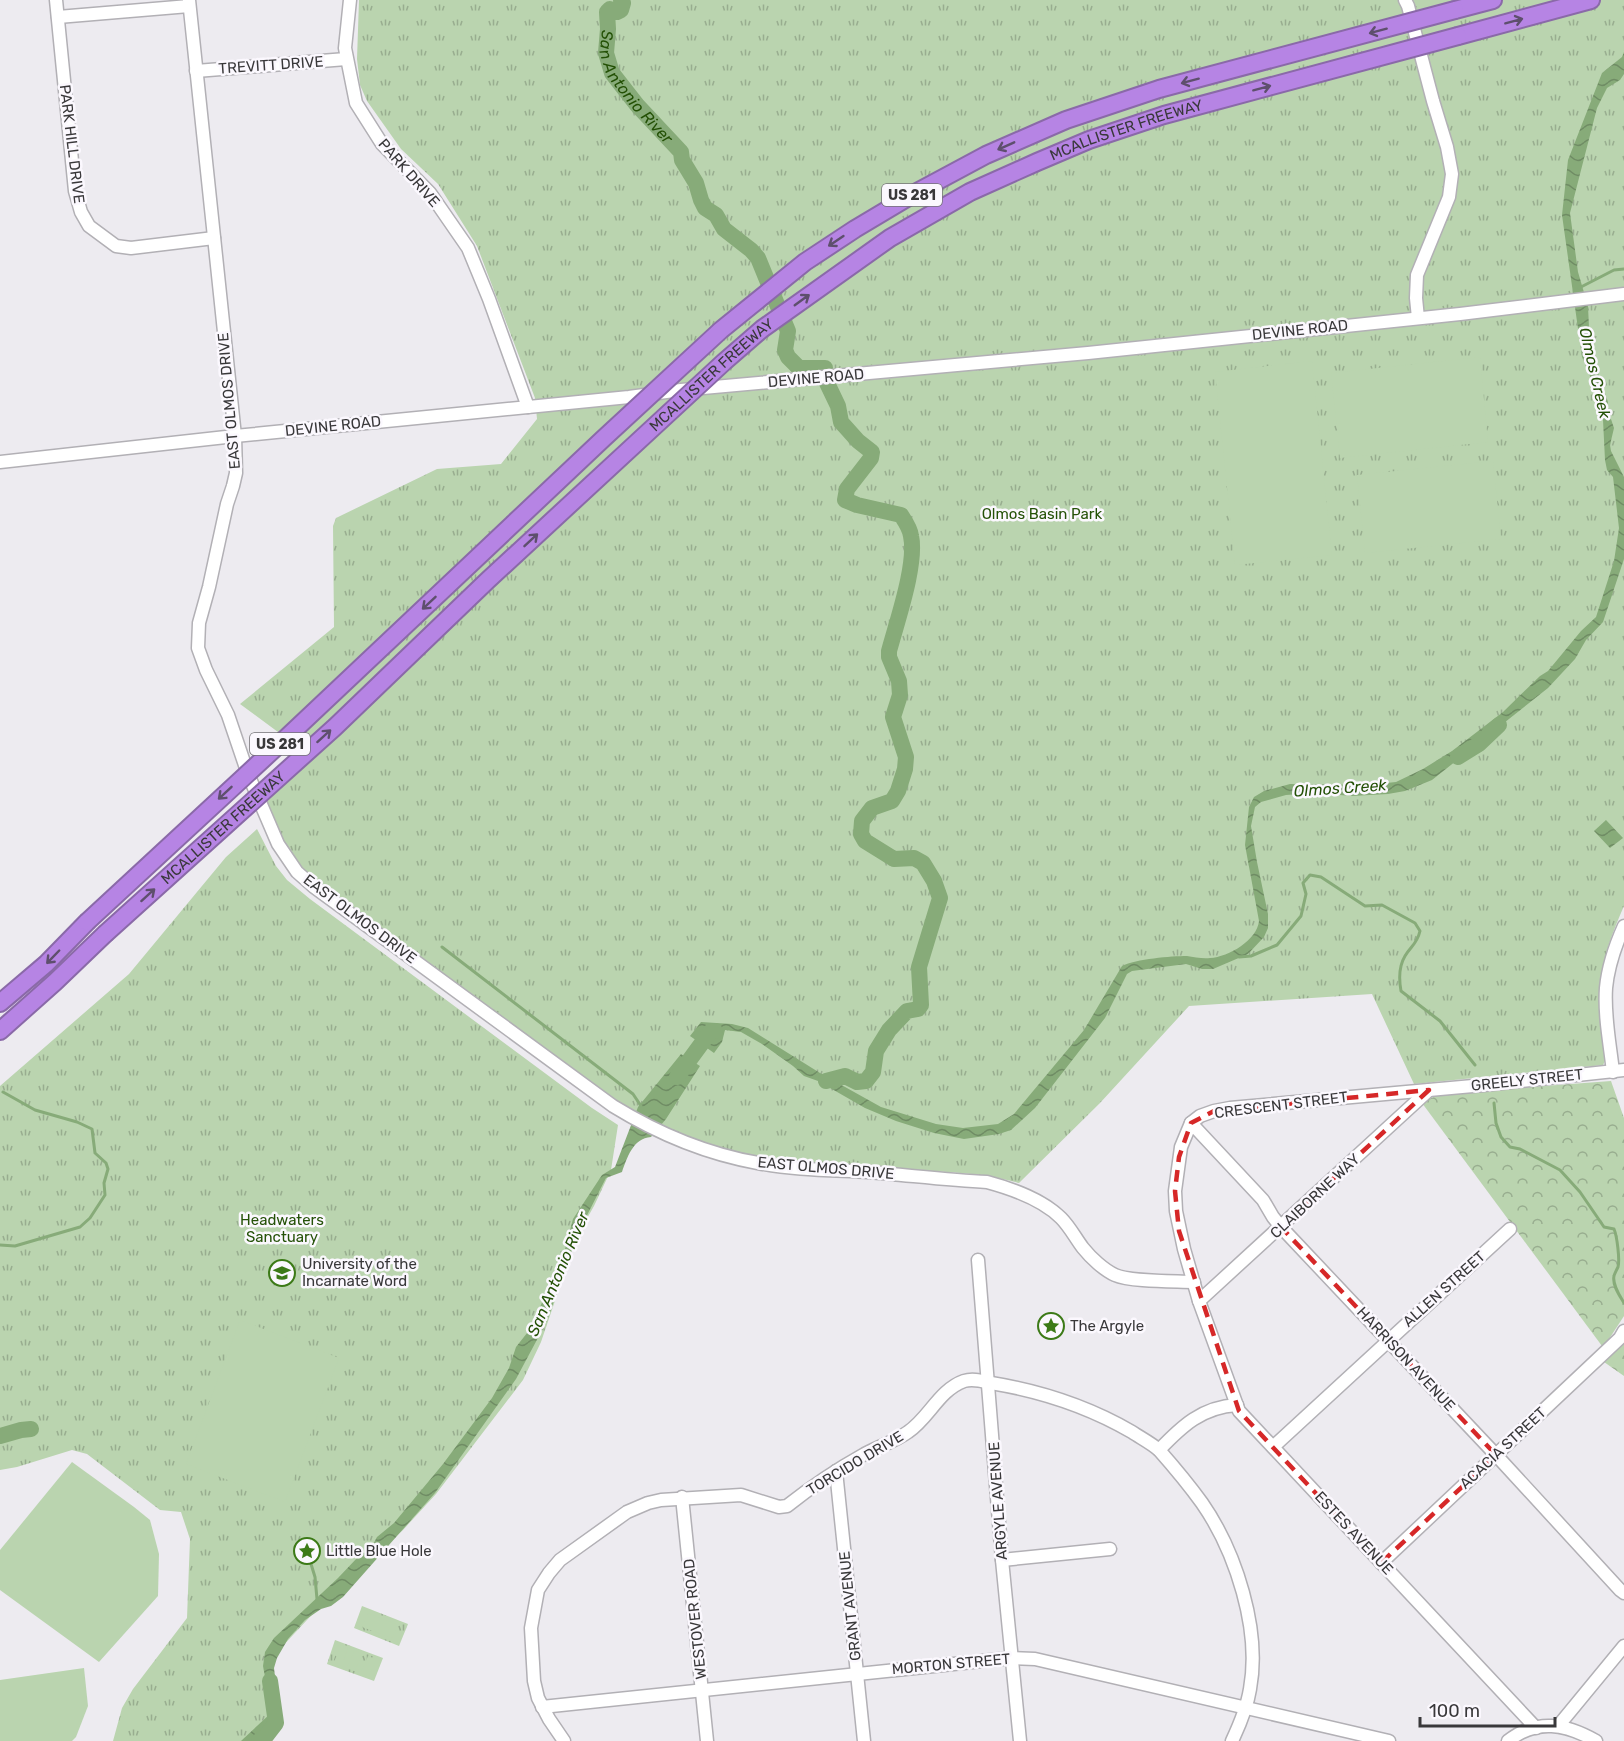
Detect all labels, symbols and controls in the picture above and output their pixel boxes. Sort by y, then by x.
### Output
one-way arrow [1505,14,1524,26]
one-way arrow [1369,25,1388,37]
water label: San Antonio River [596,29,678,148]
street label: TREVITT DRIVE [218,52,324,78]
one-way arrow [1181,76,1200,87]
one-way arrow [1252,82,1271,94]
street label: PARK HILL DRIVE [56,84,88,204]
street label: MCALLISTER FREEWAY [1047,96,1205,165]
street label: PARK DRIVE [374,135,444,211]
one-way arrow [998,141,1016,153]
road number: US 281 [882,184,942,206]
one-way arrow [828,235,845,247]
one-way arrow [794,293,810,306]
street label: MCALLISTER FREEWAY [646,315,777,435]
street label: DEVINE ROAD [1251,316,1349,344]
water label: Olmos Creek [1575,326,1615,421]
street label: EAST OLMOS DRIVE [214,332,244,470]
street label: DEVINE ROAD [767,365,865,391]
street label: DEVINE ROAD [284,412,382,440]
park label: Olmos Basin Park [982,505,1103,523]
one-way arrow [523,534,538,548]
one-way arrow [422,596,437,610]
one-way arrow [317,729,332,743]
road number: US 281 [250,733,310,755]
street label: MCALLISTER FREEWAY [158,767,289,888]
water label: Olmos Creek [1293,775,1388,801]
one-way arrow [218,786,233,800]
street label: EAST OLMOS DRIVE [300,871,420,967]
one-way arrow [141,888,156,902]
one-way arrow [46,949,60,964]
street label: GREELY STREET [1470,1065,1584,1095]
street label: CRESCENT STREET [1213,1088,1349,1122]
street label: CLAIBORNE WAY [1267,1150,1364,1242]
street label: EAST OLMOS DRIVE [757,1153,895,1183]
water label: San Antonio River [523,1208,593,1339]
park label: Headwaters Sanctuary [240,1211,324,1246]
street label: ALLEN STREET [1399,1247,1489,1331]
place label: University of the Incarnate Word [302,1255,417,1290]
school or university icon: University of the Incarnate Word [267,1258,297,1288]
street label: HARRISON AVENUE [1353,1303,1459,1415]
place icon: The Argyle [1036,1311,1066,1341]
place label: The Argyle [1070,1317,1144,1335]
street label: ACACIA STREET [1456,1403,1550,1493]
street label: TORCIDO DRIVE [803,1427,907,1499]
street label: ARGYLE AVENUE [985,1441,1011,1561]
street label: ESTES AVENUE [1311,1488,1397,1578]
place icon: Little Blue Hole [292,1536,322,1566]
place label: Little Blue Hole [326,1542,432,1560]
street label: GRANT AVENUE [835,1550,865,1662]
street label: WESTOVER ROAD [680,1558,710,1680]
street label: MORTON STREET [891,1650,1011,1678]
scale bar [1420,1690,1555,1728]
text: 100 m [1429,1700,1480,1722]

